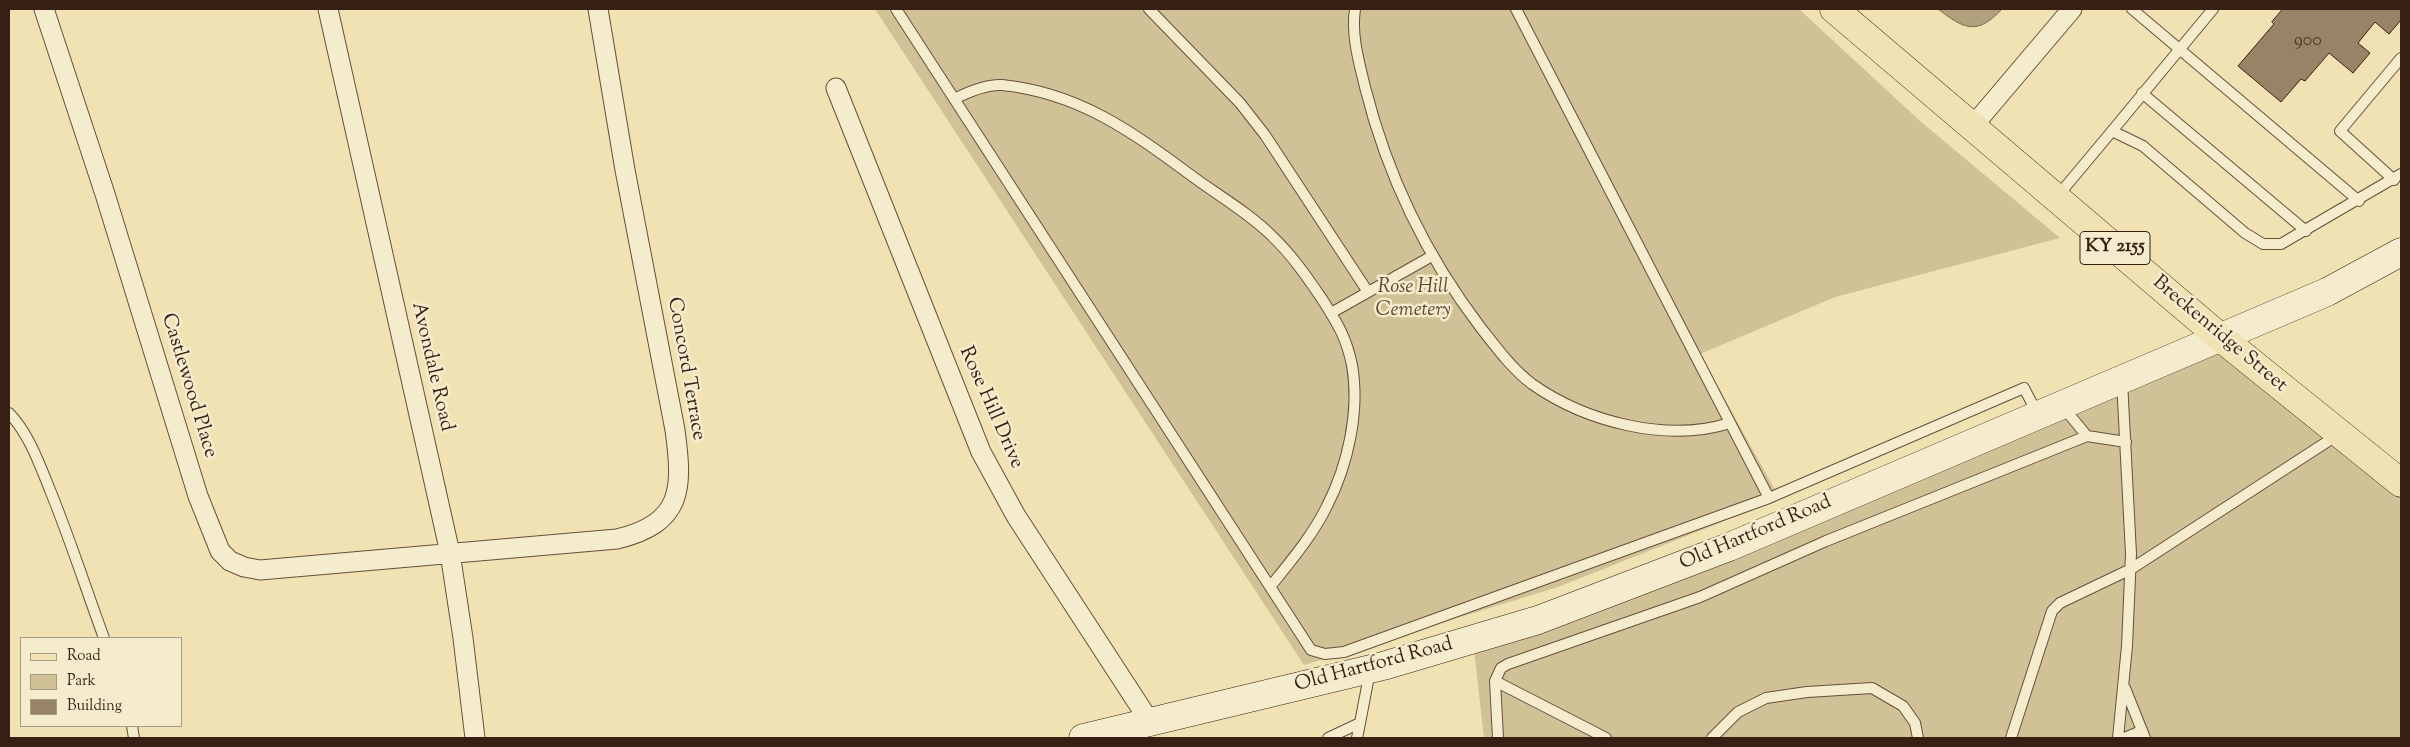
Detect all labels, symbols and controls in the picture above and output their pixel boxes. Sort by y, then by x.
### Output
house number: 900 [2294,31,2322,53]
road number: KY 2155 [2080,232,2150,264]
street label: Breckenridge Street [2147,272,2291,398]
park label: Rose Hill Cemetery [1375,277,1451,324]
street label: Concord Terrace [661,295,709,443]
street label: Avondale Road [404,300,458,434]
street label: Castlewood Place [155,311,221,461]
street label: Rose Hill Drive [952,343,1028,473]
street label: Old Hartford Road [1676,491,1836,577]
street label: Old Hartford Road [1292,633,1456,699]
legend [20,637,182,727]
text: Road [67,646,101,667]
text: Park [67,671,96,692]
text: Building [67,696,122,717]

